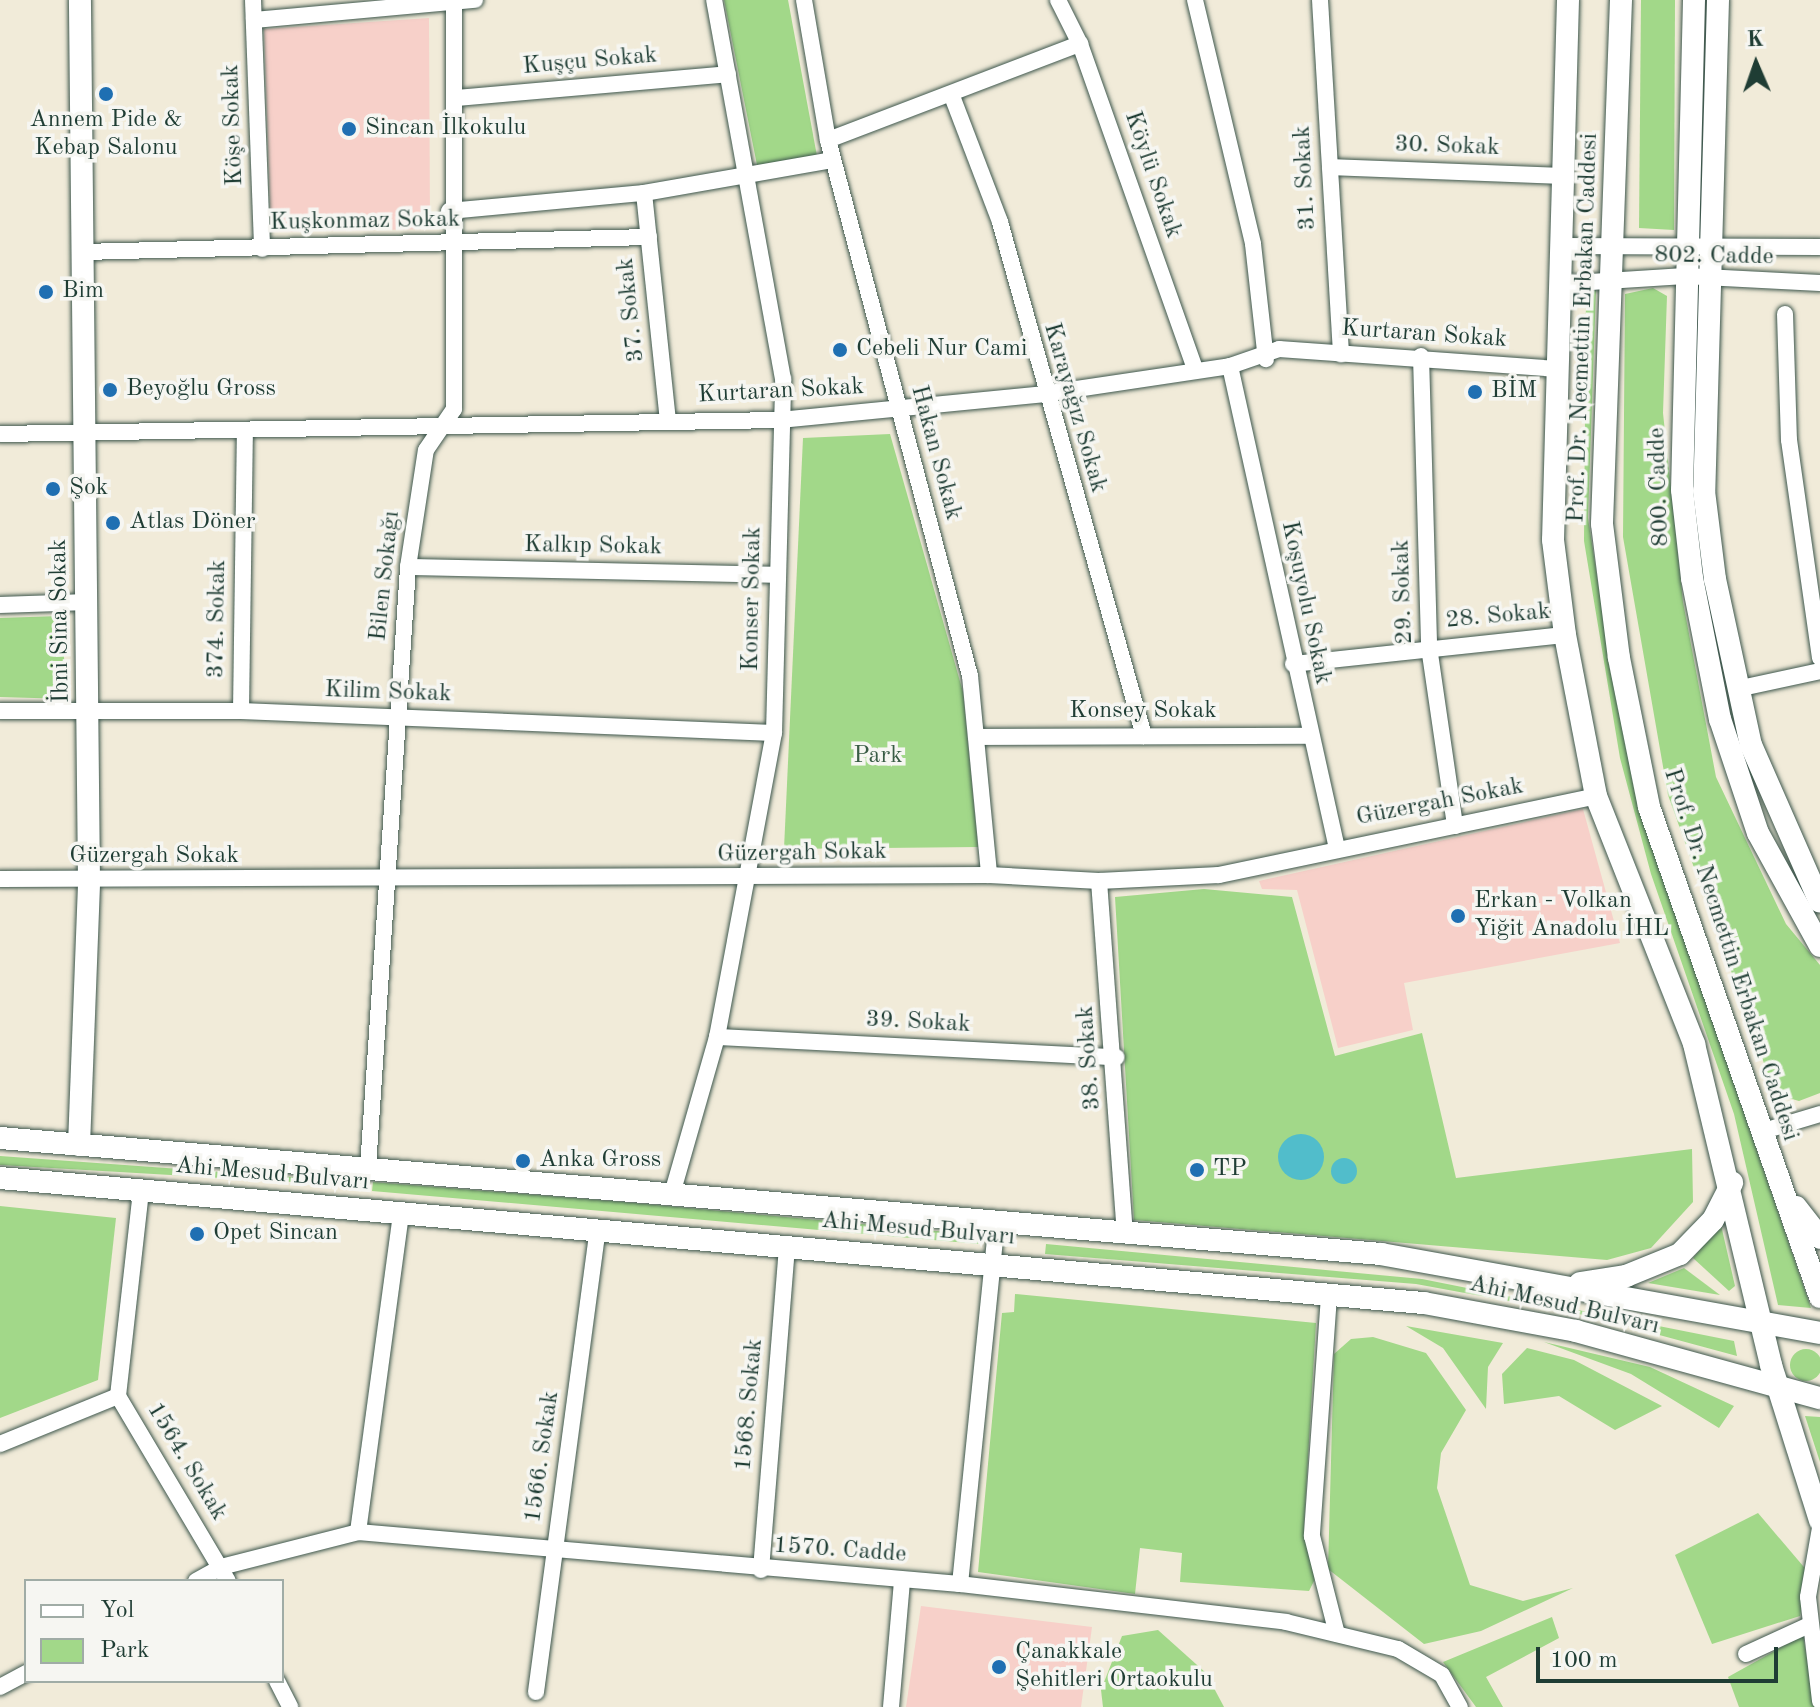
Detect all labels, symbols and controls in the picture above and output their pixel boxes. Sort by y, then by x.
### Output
north arrow [1716,24,1796,104]
text: K [1746,29,1764,51]
street label: Kuşçu Sokak [522,42,658,82]
street label: Köşe Sokak [217,64,251,186]
marker: Annem Pide & Kebap Salonu [97,85,115,103]
place label: Annem Pide & Kebap Salonu [29,107,183,163]
street label: Köylü Sokak [1117,108,1187,242]
place label: Sincan İlkokulu [365,115,526,143]
marker: Sincan İlkokulu [340,120,358,138]
street label: 31. Sokak [1289,125,1323,231]
street label: 30. Sokak [1394,131,1500,163]
street label: Prof. Dr. Necmettin Erbakan Caddesi [1563,133,1605,523]
street label: Kuşkonmaz Sokak [270,206,460,238]
street label: 802. Cadde [1654,242,1774,272]
street label: 37. Sokak [612,256,652,364]
place label: Bim [62,278,104,306]
marker: Bim [37,283,55,301]
street label: Kurtaran Sokak [1340,315,1508,355]
street label: Karayağız Sokak [1036,320,1112,496]
place label: Cebeli Nur Cami [856,336,1027,364]
marker: Cebeli Nur Cami [831,341,849,359]
street label: Kurtaran Sokak [697,373,865,411]
place label: Beyoğlu Gross [126,376,276,404]
place label: BİM [1491,378,1537,406]
marker: Beyoğlu Gross [101,381,119,399]
street label: Hakan Sokak [903,382,967,524]
marker: BİM [1466,383,1484,401]
street label: 800. Cadde [1644,427,1676,547]
place label: Şok [69,475,108,503]
marker: Şok [44,480,62,498]
place label: Atlas Döner [129,509,256,537]
street label: Bilen Sokağı [365,509,407,643]
marker: Atlas Döner [104,514,122,532]
street label: Koşuyolu Sokak [1274,519,1336,687]
street label: Konser Sokak [737,526,769,672]
street label: Kalkıp Sokak [524,531,662,563]
street label: İbni Sina Sokak [45,539,77,703]
street label: 29. Sokak [1388,539,1420,645]
street label: 374. Sokak [203,559,233,679]
street label: 28. Sokak [1445,598,1551,636]
street label: Kilim Sokak [324,676,452,710]
street label: Konsey Sokak [1069,698,1217,726]
park label: Park [853,743,903,771]
street label: Prof. Dr. Necmettin Erbakan Caddesi [1656,765,1804,1145]
street label: Güzergah Sokak [1354,773,1526,833]
street label: Güzergah Sokak [717,838,887,870]
street label: Güzergah Sokak [69,843,239,871]
place label: Erkan - Volkan Yiğit Anadolu İHL [1474,888,1669,944]
marker: Erkan - Volkan Yiğit Anadolu İHL [1449,907,1467,925]
street label: 38. Sokak [1072,1005,1108,1111]
street label: 39. Sokak [865,1006,971,1040]
place label: Anka Gross [539,1147,661,1175]
street label: Ahi Mesud Bulvarı [174,1152,370,1198]
marker: Anka Gross [514,1152,532,1170]
place label: TP [1213,1156,1246,1184]
marker: TP [1188,1161,1206,1179]
street label: Ahi Mesud Bulvarı [820,1207,1016,1253]
place label: Opet Sincan [213,1220,338,1248]
marker: Opet Sincan [188,1225,206,1243]
street label: Ahi Mesud Bulvarı [1466,1270,1662,1342]
street label: 1568. Sokak [730,1338,770,1472]
street label: 1566. Sokak [520,1389,566,1525]
street label: 1564. Sokak [139,1398,233,1526]
street label: 1570. Cadde [773,1532,907,1570]
legend [24,1579,284,1683]
text: Yol [100,1599,134,1623]
scale bar [1540,1631,1782,1681]
text: Park [100,1639,149,1663]
place label: Çanakkale Şehitleri Ortaokulu [1015,1639,1213,1695]
text: 100 m [1550,1649,1618,1673]
marker: Çanakkale Şehitleri Ortaokulu [990,1658,1008,1676]

